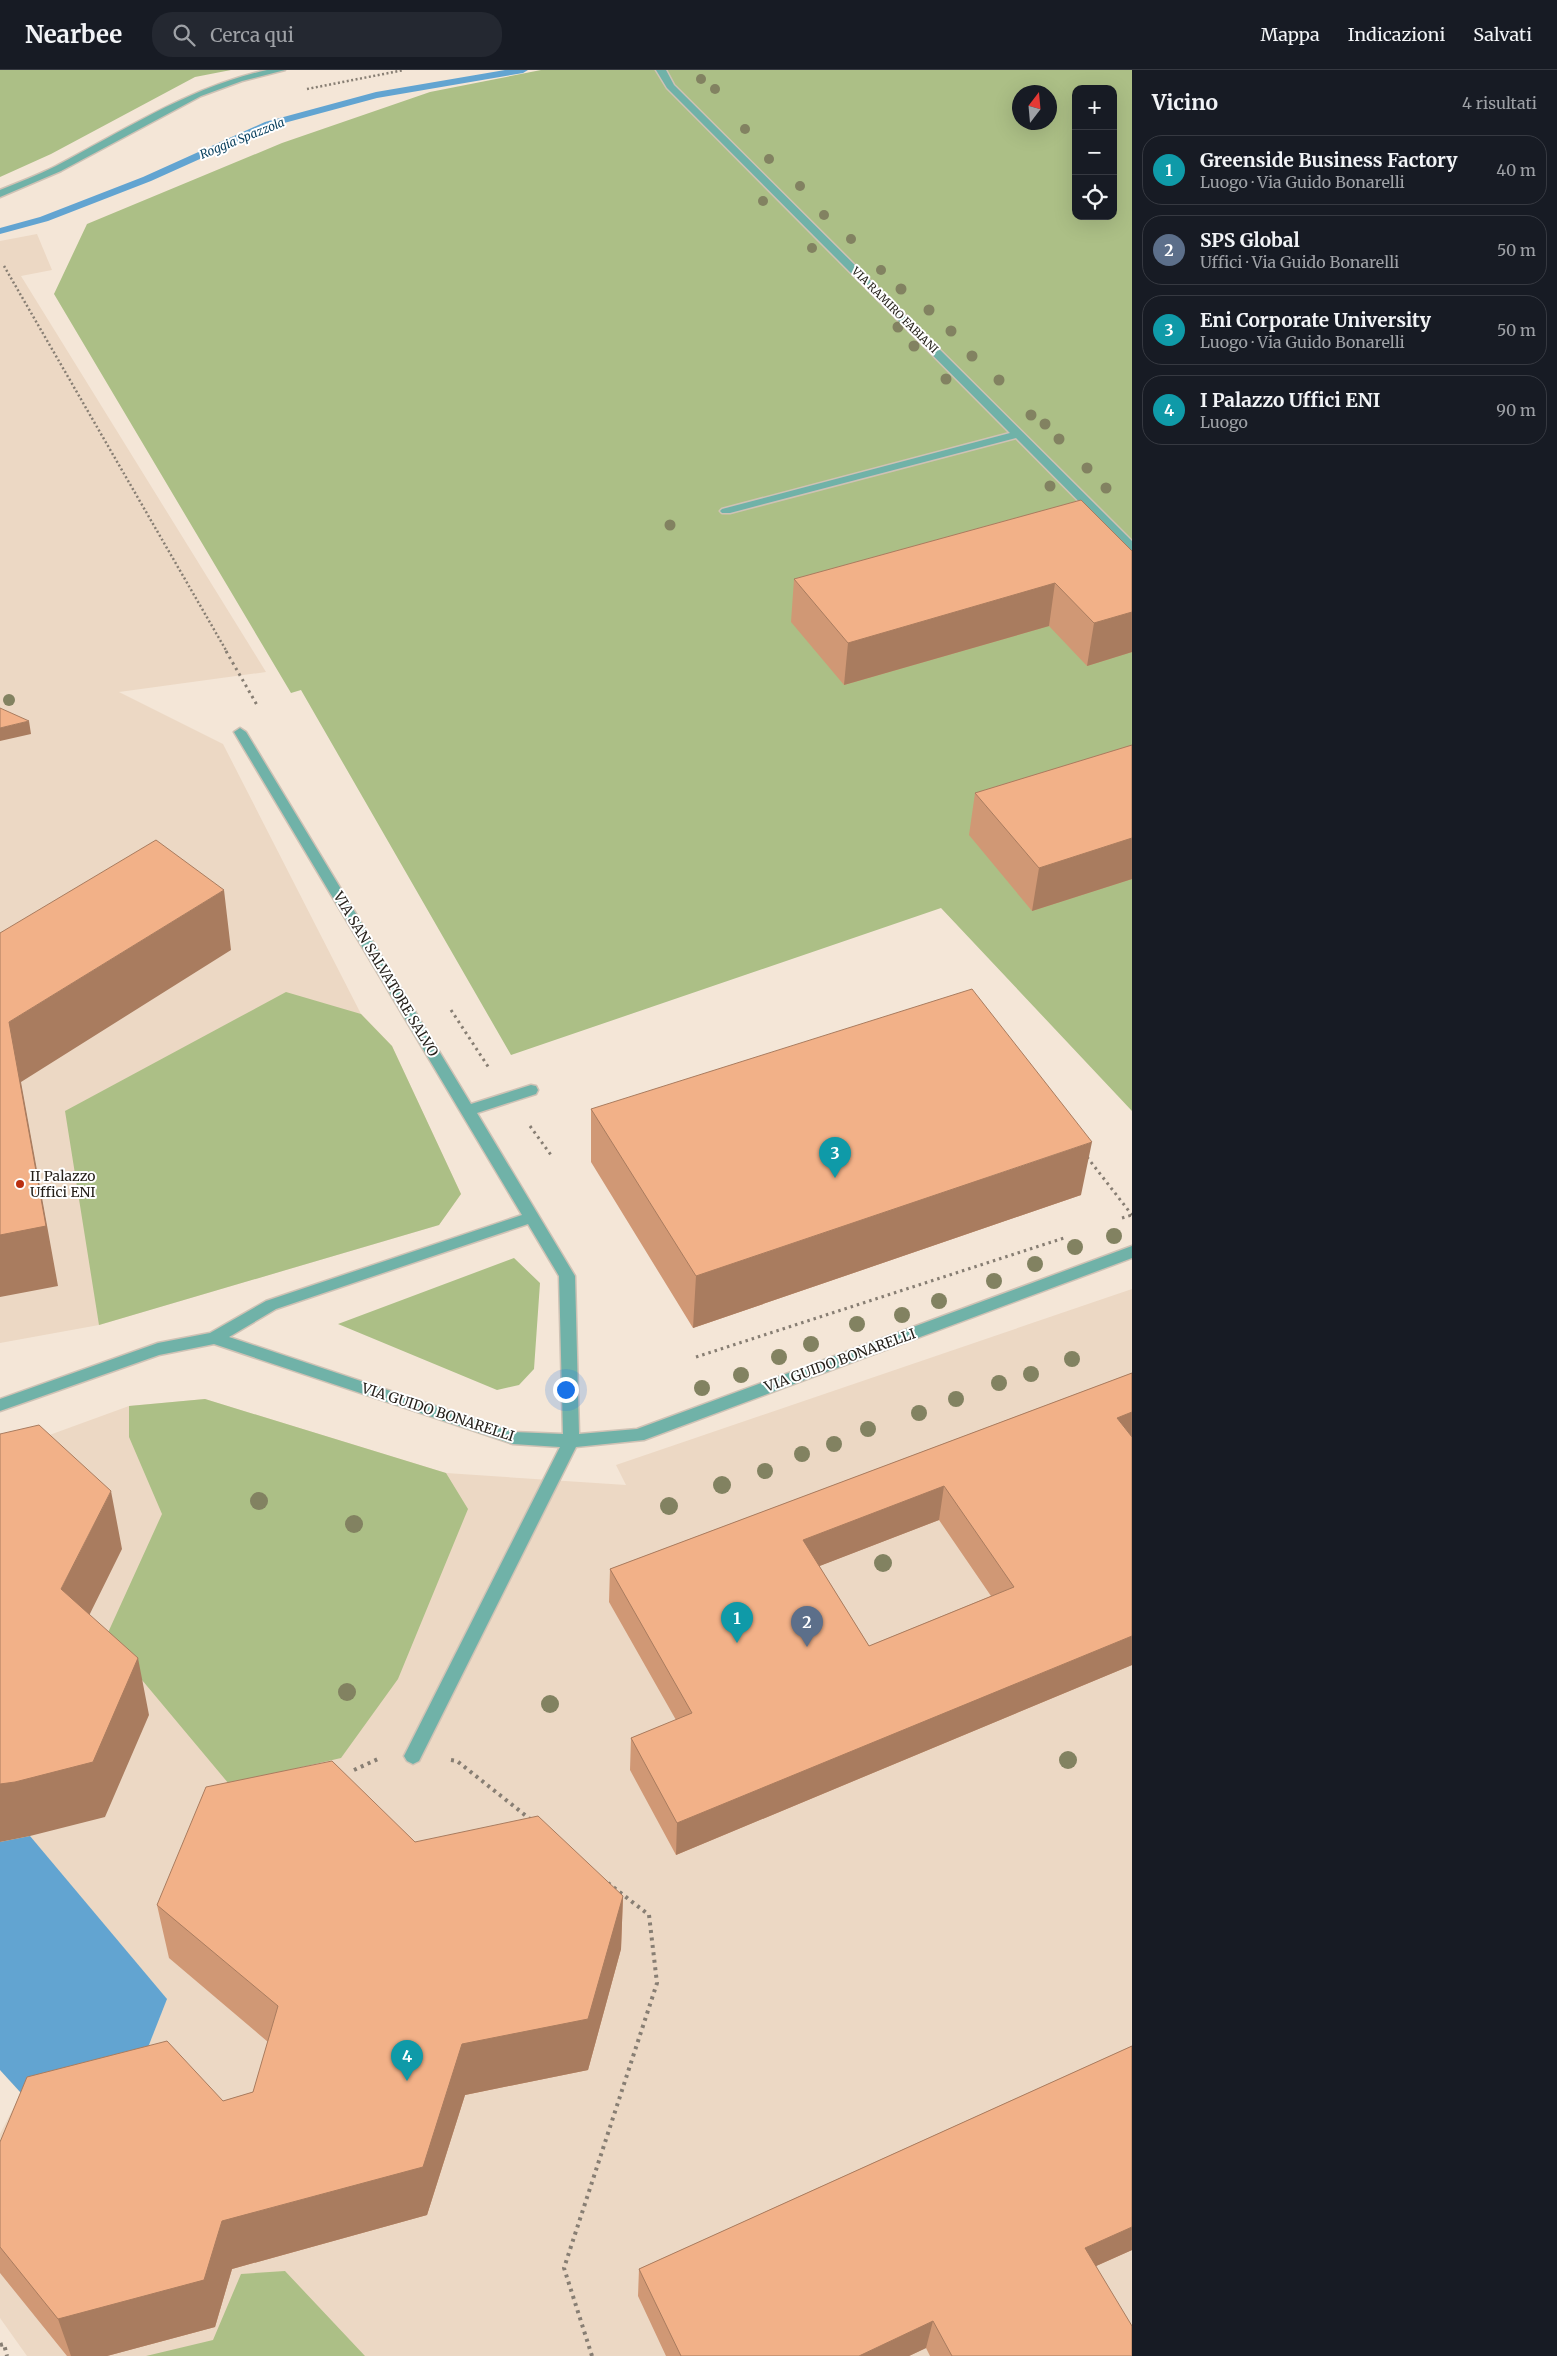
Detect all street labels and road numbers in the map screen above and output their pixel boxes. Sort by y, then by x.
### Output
street label: VIA RAMIRO FABIANI [848,263,941,356]
street label: VIA SAN SALVATORE SALVO [329,887,442,1060]
street label: VIA GUIDO BONARELLI [761,1324,918,1396]
street label: VIA GUIDO BONARELLI [359,1379,517,1445]

